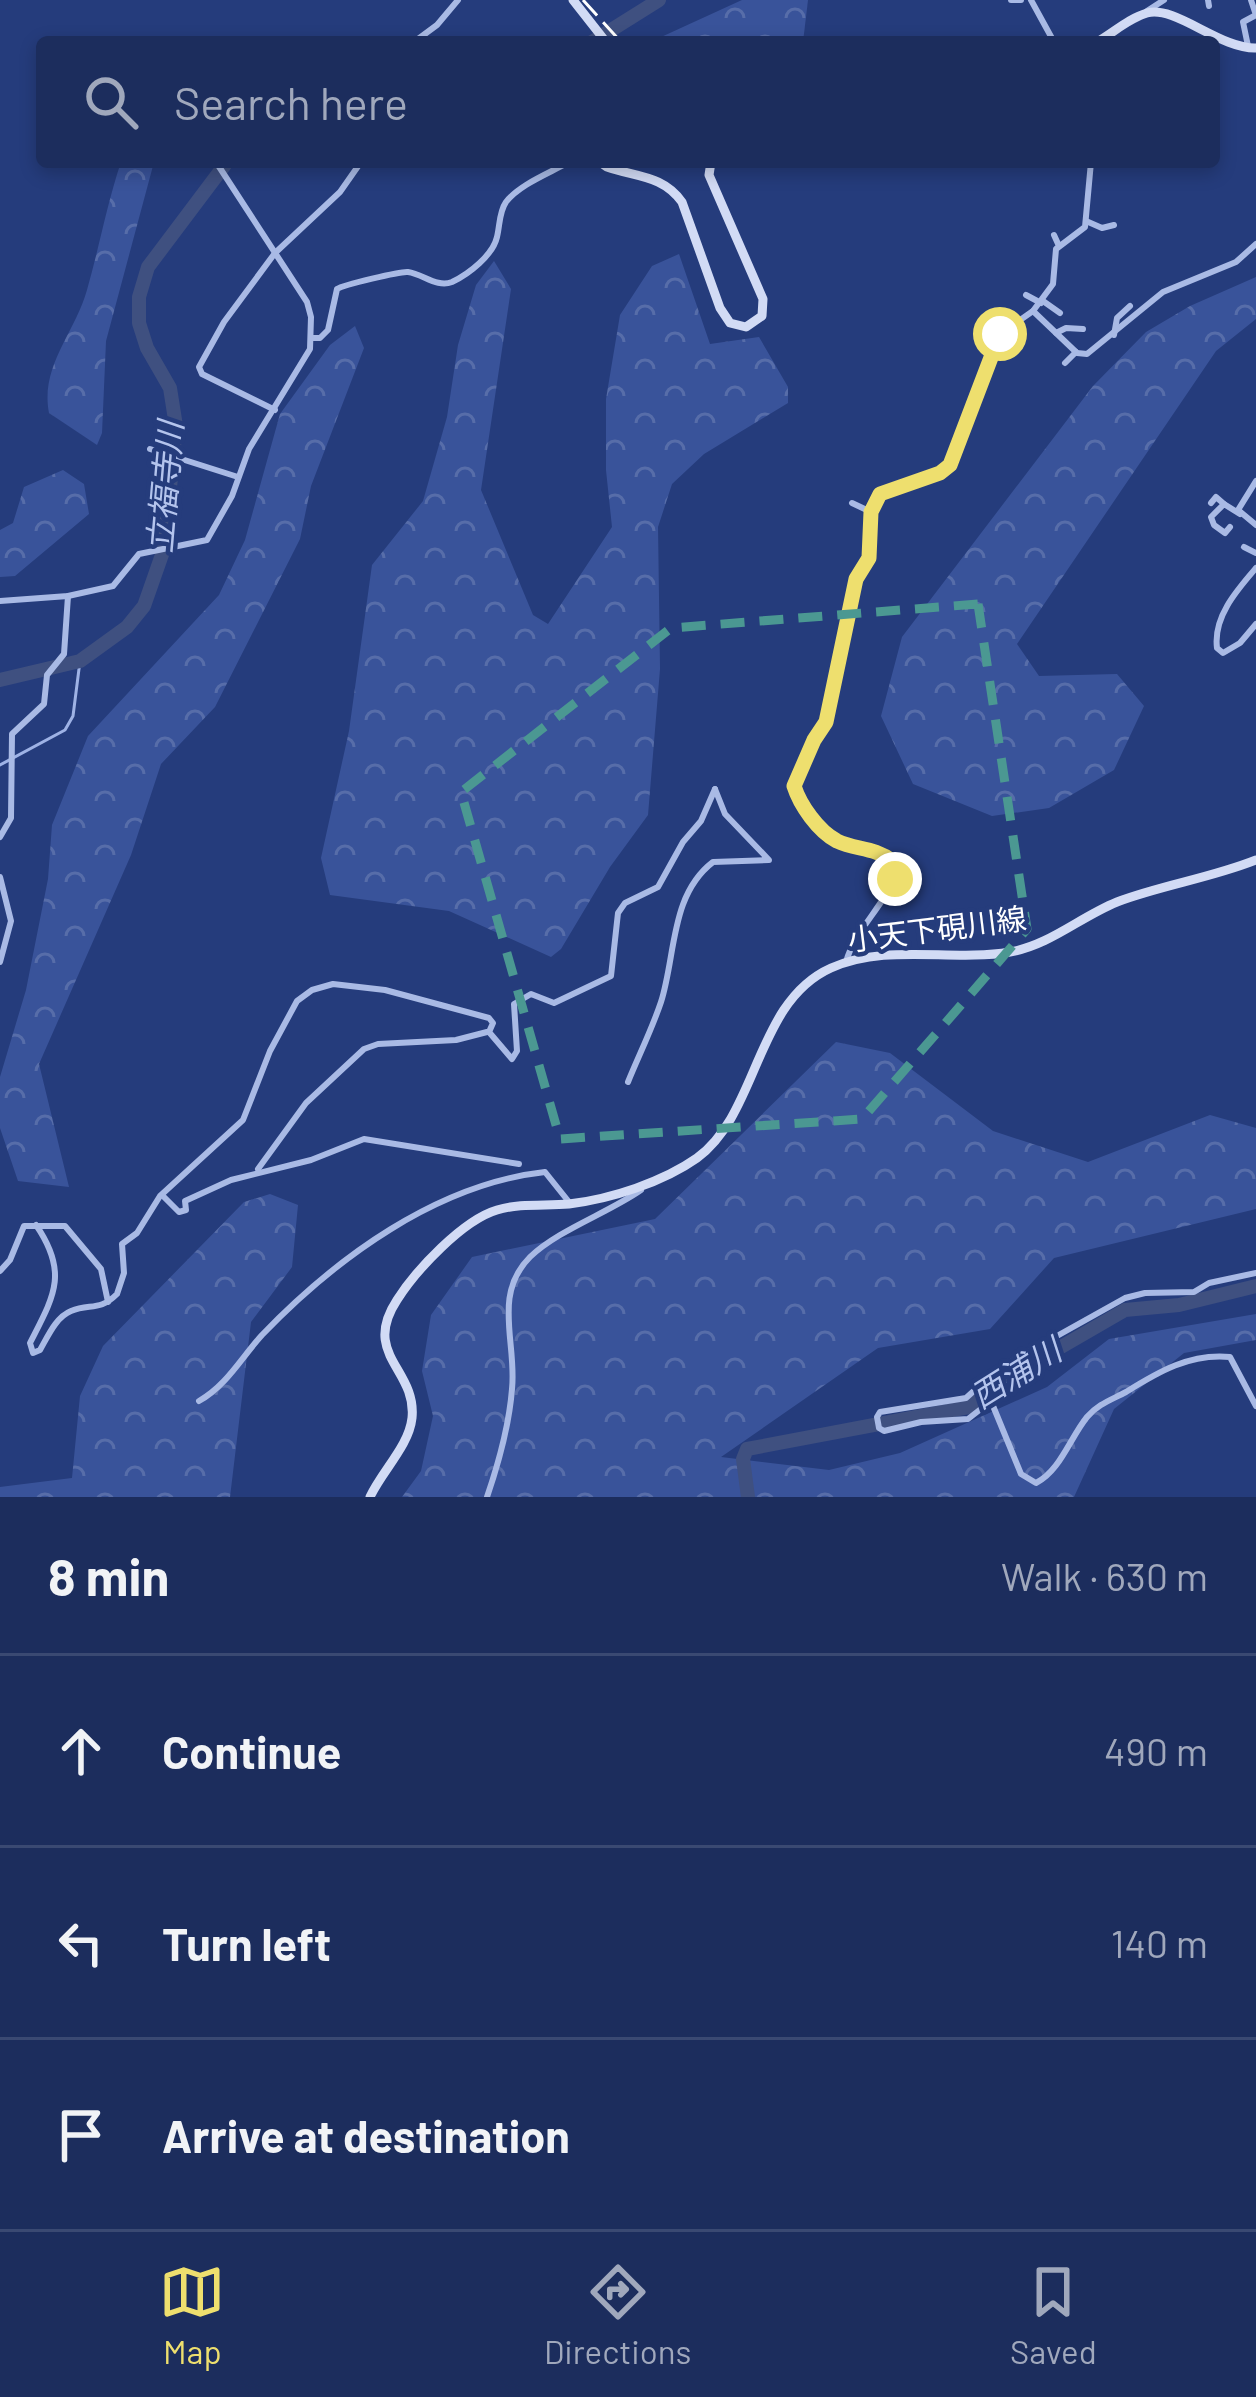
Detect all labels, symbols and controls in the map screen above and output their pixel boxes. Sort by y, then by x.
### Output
search box [36,36,1220,168]
icon: search [78,69,144,135]
text: Search here [174,75,408,129]
route start [973,307,1027,361]
water label: 立福寺川 [138,416,190,554]
route end [868,852,922,906]
street label: 小天下硯川線 [845,899,1028,957]
water label: 西浦川 [963,1327,1071,1415]
text: 8 min [48,1545,169,1606]
text: Walk · 630 m [1001,1552,1208,1599]
icon: ahead [48,1718,114,1784]
text: Continue [162,1724,341,1778]
text: 490 m [1104,1727,1208,1774]
icon: left [48,1910,114,1976]
text: Turn left [162,1916,331,1970]
text: 140 m [1111,1919,1208,1966]
icon: arrive [48,2102,114,2168]
text: Arrive at destination [162,2108,570,2162]
tab: Map [159,2259,225,2371]
tab: Directions [544,2259,691,2371]
tab: Saved [1010,2259,1097,2371]

